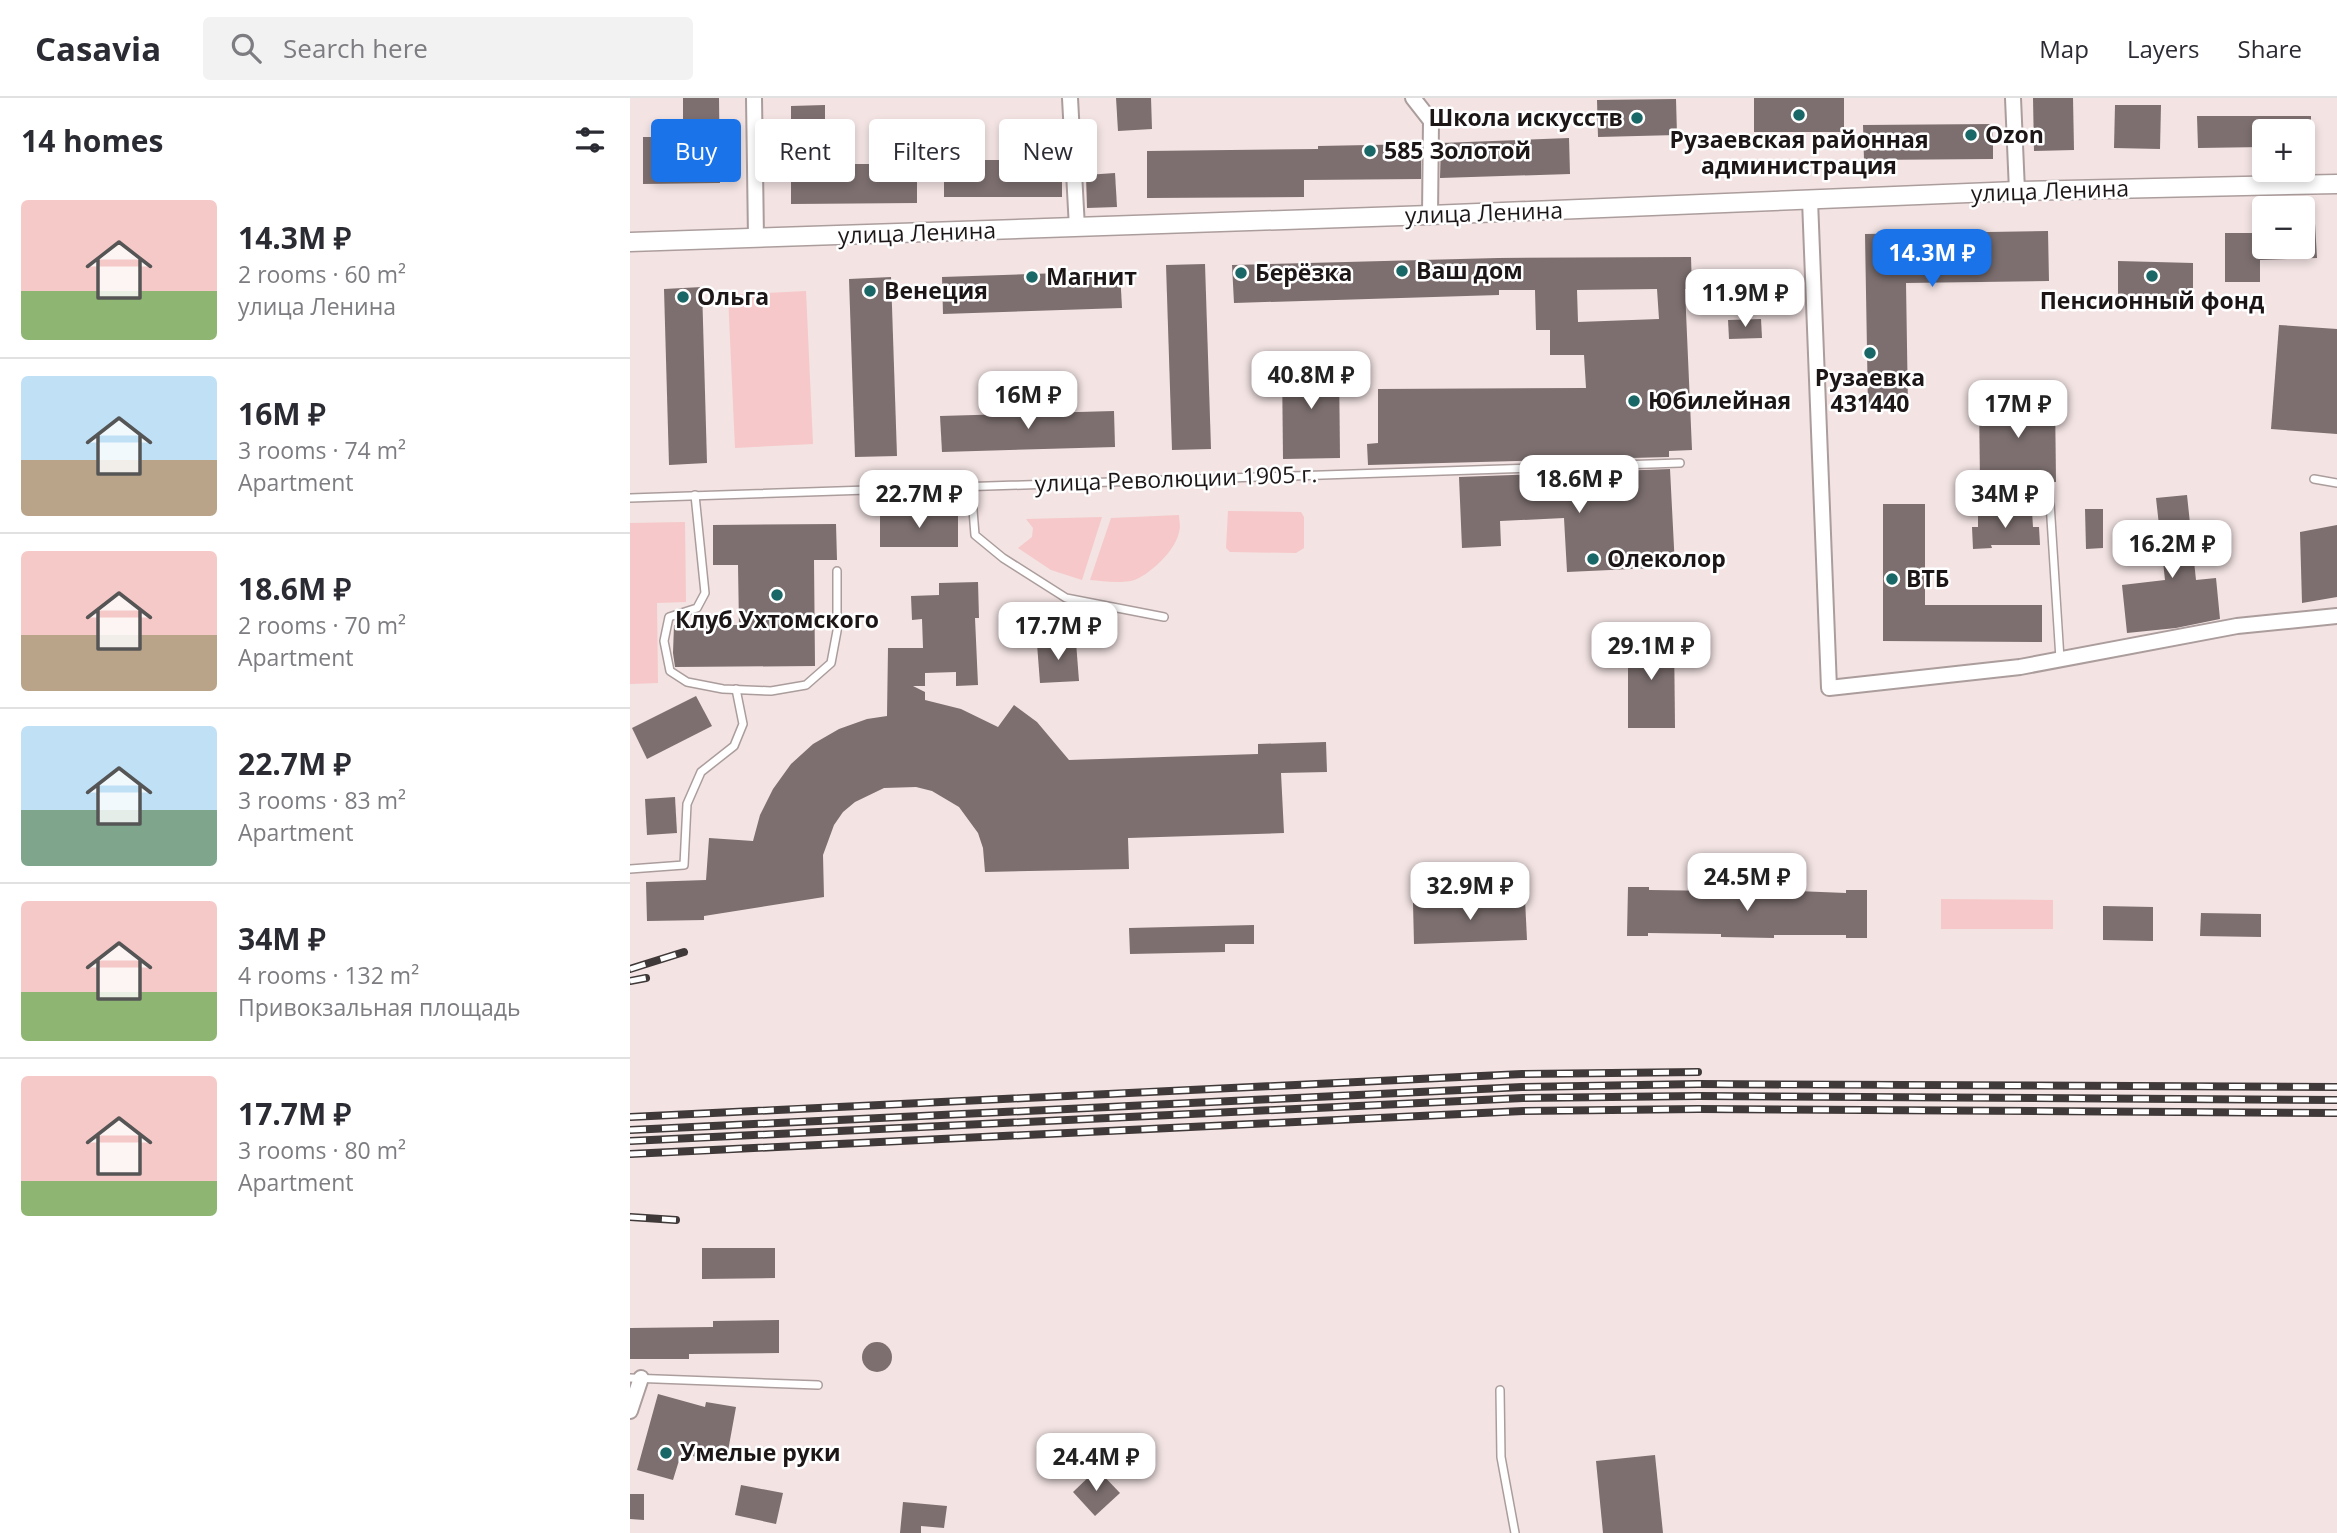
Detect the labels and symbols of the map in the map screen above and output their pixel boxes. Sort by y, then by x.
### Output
place label: Школа искусств [1428,101,1623,133]
marker: Рузаевская районная администрация [1791,107,1807,123]
marker: Школа искусств [1629,110,1645,126]
place label: Ozon [1985,118,2044,150]
place label: Рузаевская районная администрация [1669,123,1929,181]
marker: Ozon [1963,127,1979,143]
place label: 585 Золотой [1384,134,1531,166]
marker: 585 Золотой [1362,143,1378,159]
street label: улица Ленина [1970,171,2130,209]
street label: улица Ленина [1404,193,1564,231]
street label: улица Ленина [837,213,997,251]
pin: 14.3M ₽ [1867,230,1997,289]
place label: Ваш дом [1416,254,1523,286]
place label: Берёзка [1255,256,1352,288]
place label: Магнит [1046,260,1137,292]
marker: Ваш дом [1394,263,1410,279]
marker: Берёзка [1233,265,1249,281]
marker: Пенсионный фонд [2144,268,2160,284]
marker: Магнит [1024,269,1040,285]
pin: 11.9M ₽ [1680,270,1810,329]
place label: Венеция [884,274,988,306]
place label: Ольга [697,280,769,312]
marker: Венеция [862,283,878,299]
place label: Пенсионный фонд [2040,284,2264,316]
marker: Ольга [675,289,691,305]
marker: Рузаевка 431440 [1862,345,1878,361]
pin: 40.8M ₽ [1246,352,1376,411]
place label: Рузаевка 431440 [1815,361,1925,419]
pin: 16M ₽ [979,372,1077,431]
pin: 17M ₽ [1969,380,2067,440]
place label: Юбилейная [1648,384,1791,416]
marker: Юбилейная [1626,393,1642,409]
pin: 18.6M ₽ [1514,456,1644,515]
street label: улица Революции 1905 г. [1034,457,1318,499]
pin: 22.7M ₽ [854,470,984,530]
pin: 34M ₽ [1956,470,2054,530]
pin: 16.2M ₽ [2107,520,2237,580]
place label: Олеколор [1607,542,1726,574]
marker: Олеколор [1585,551,1601,567]
place label: ВТБ [1906,562,1949,594]
marker: ВТБ [1884,571,1900,587]
marker: Клуб Ухтомского [769,587,785,603]
pin: 17.7M ₽ [993,602,1123,662]
place label: Клуб Ухтомского [675,603,879,635]
pin: 29.1M ₽ [1586,622,1716,682]
pin: 24.5M ₽ [1682,854,1812,913]
pin: 32.9M ₽ [1405,862,1535,922]
pin: 24.4M ₽ [1031,1434,1161,1493]
place label: Умелые руки [680,1436,841,1468]
marker: Умелые руки [658,1445,674,1461]

